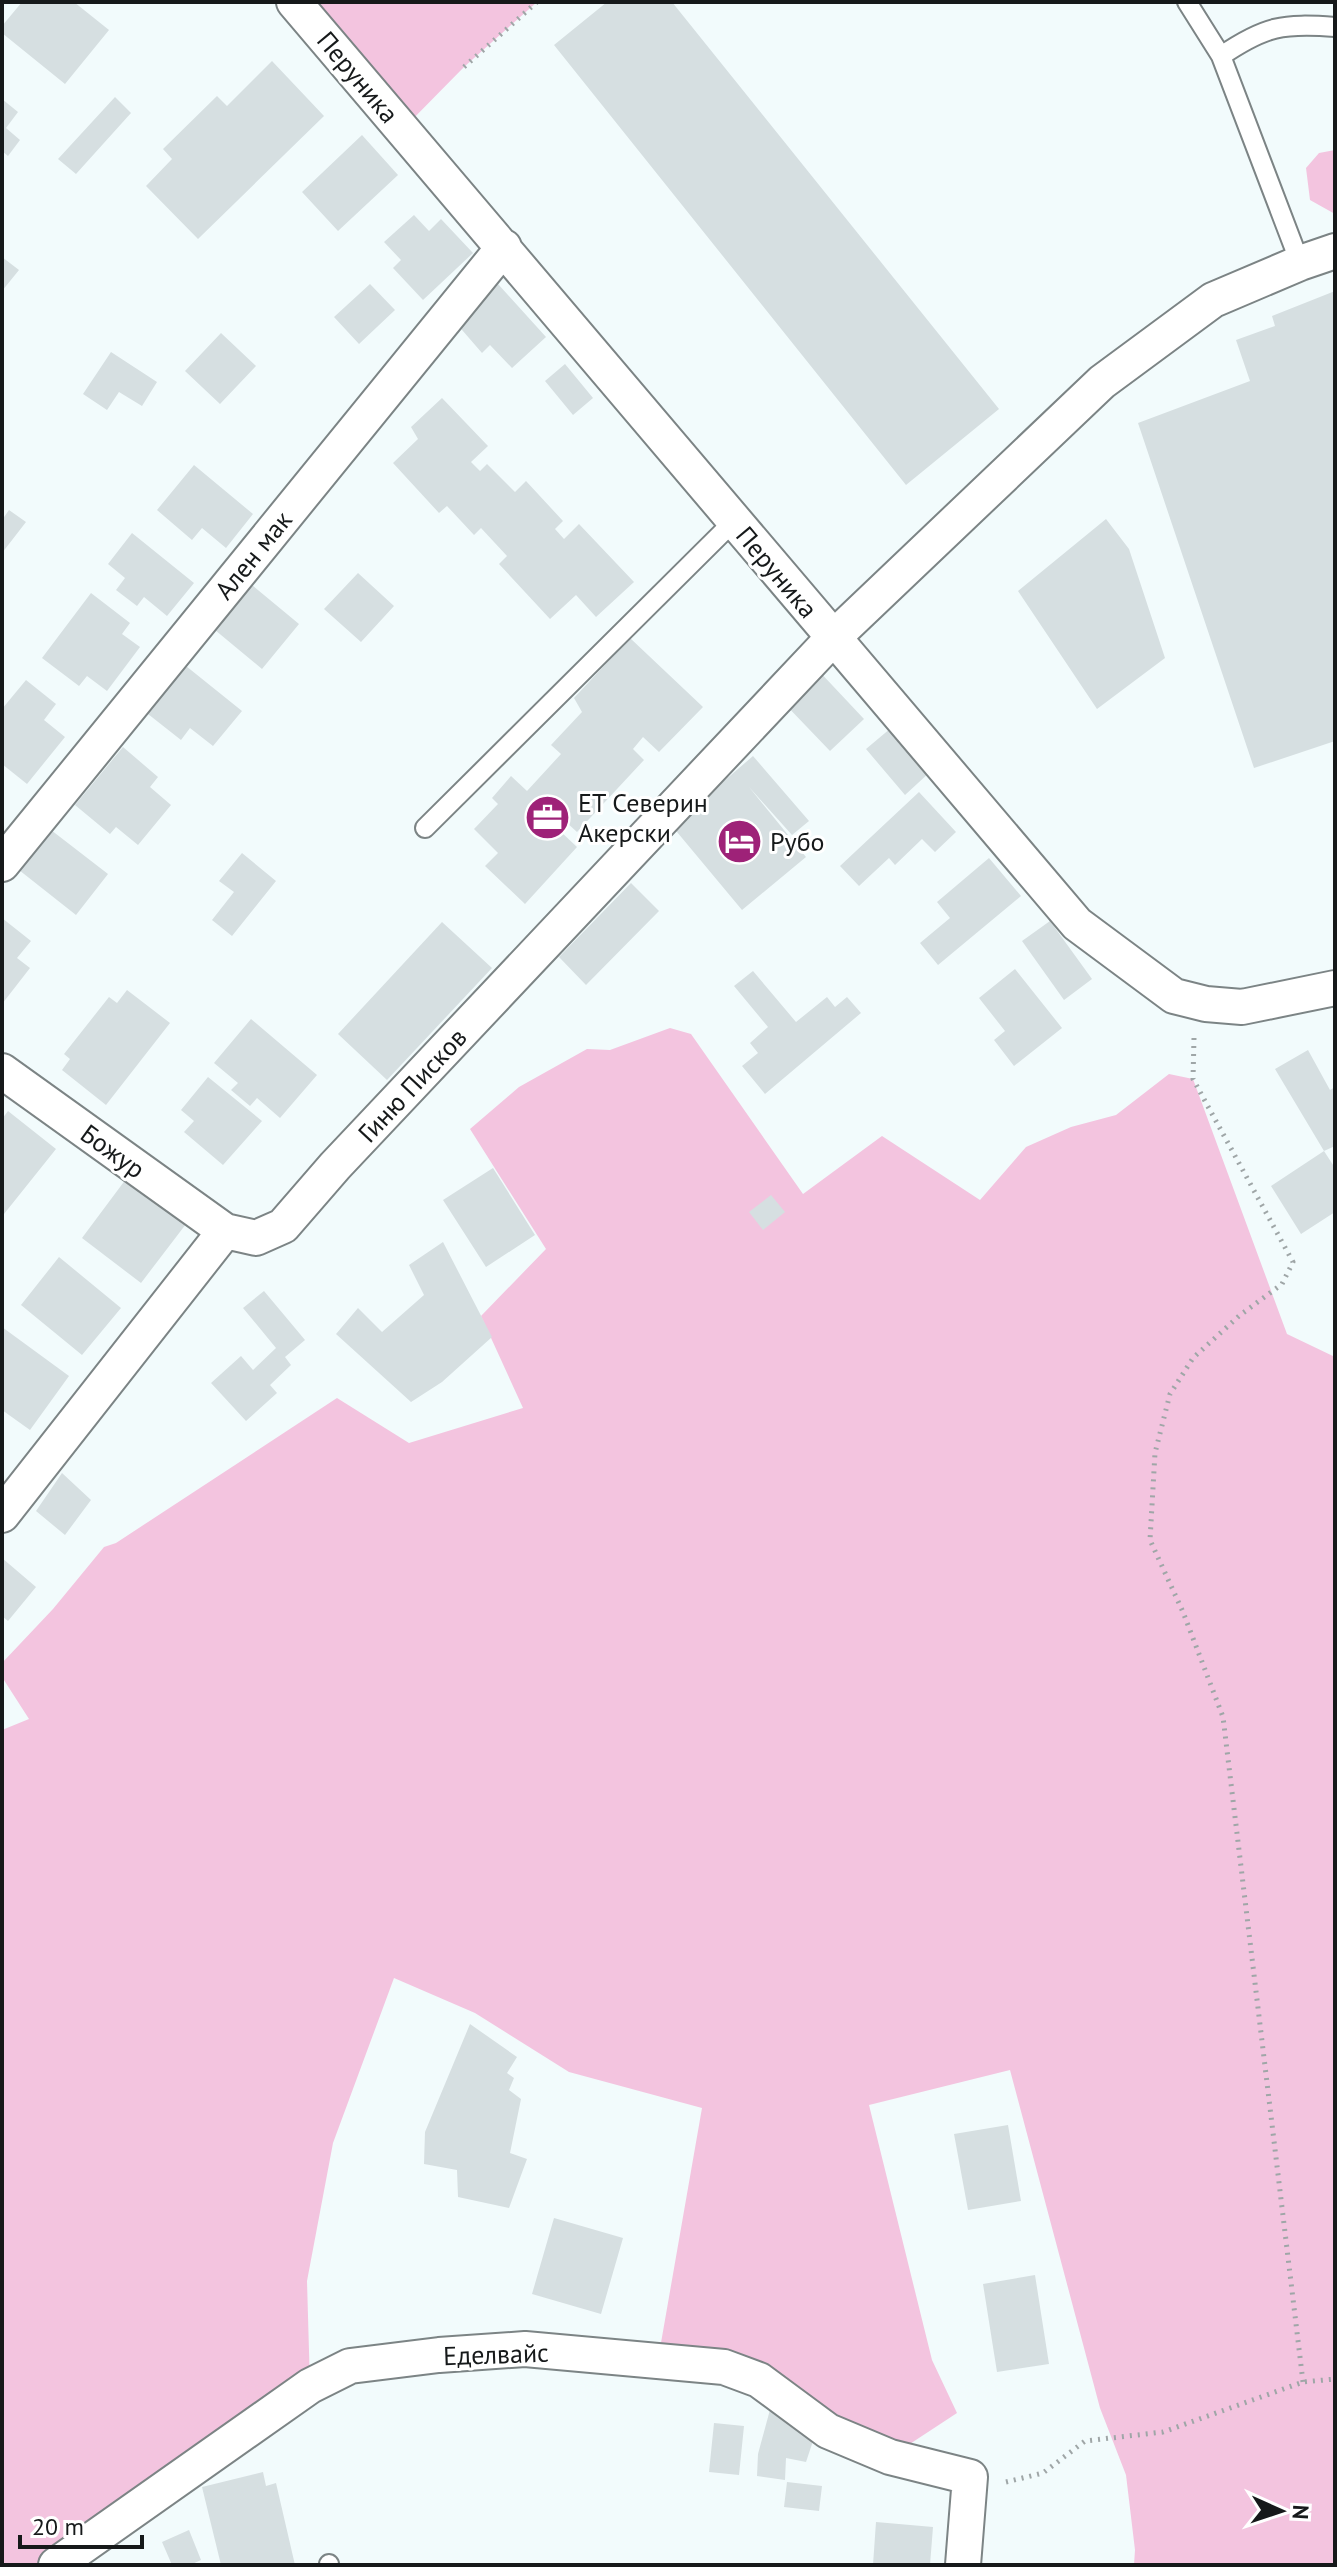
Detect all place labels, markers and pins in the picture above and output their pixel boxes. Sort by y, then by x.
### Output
place label: ЕТ Северин Акерски [578,786,708,849]
office icon: ЕТ Северин Акерски [523,793,571,841]
hotel icon: Рубо [715,817,763,865]
place label: Рубо [770,825,825,858]

